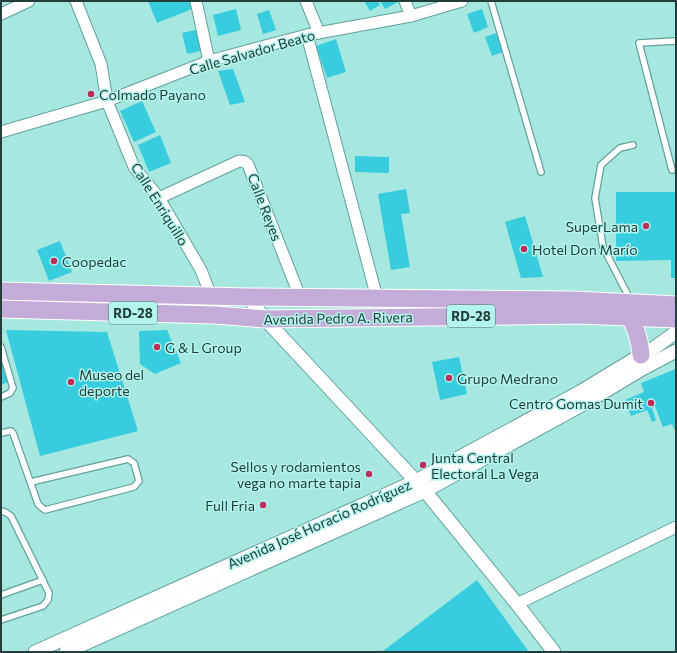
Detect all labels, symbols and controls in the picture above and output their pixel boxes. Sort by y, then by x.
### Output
street label: Calle Salvador Beato [187,26,317,78]
place label: Colmado Payano [99,86,206,103]
marker: Colmado Payano [86,89,96,99]
street label: Calle Enriquillo [128,159,192,249]
street label: Calle Reyes [244,171,286,243]
place label: SuperLama [566,218,638,235]
marker: SuperLama [641,221,651,231]
place label: Hotel Don Marío [532,241,638,258]
marker: Hotel Don Marío [519,244,529,254]
place label: Coopedac [62,253,126,270]
marker: Coopedac [49,256,59,266]
road number: RD-28 [109,302,157,324]
road number: RD-28 [447,305,495,327]
street label: Avenida Pedro A. Rivera [263,308,413,328]
place label: G & L Group [165,339,242,356]
marker: G & L Group [152,342,162,352]
place label: Museo del deporte [79,366,144,399]
place label: Grupo Medrano [457,370,558,387]
marker: Grupo Medrano [444,373,454,383]
marker: Museo del deporte [66,377,76,387]
place label: Centro Gomas Dumit [509,395,643,412]
marker: Centro Gomas Dumit [646,398,656,408]
place label: Junta Central Electoral La Vega [431,449,539,482]
place label: Sellos y rodamientos vega no marte tapia [231,458,361,491]
marker: Junta Central Electoral La Vega [418,460,428,470]
marker: Sellos y rodamientos vega no marte tapia [364,469,374,479]
street label: Avenida José Horacio Rodríguez [224,476,414,572]
place label: Full Fria [205,497,255,514]
marker: Full Fria [258,500,268,510]

